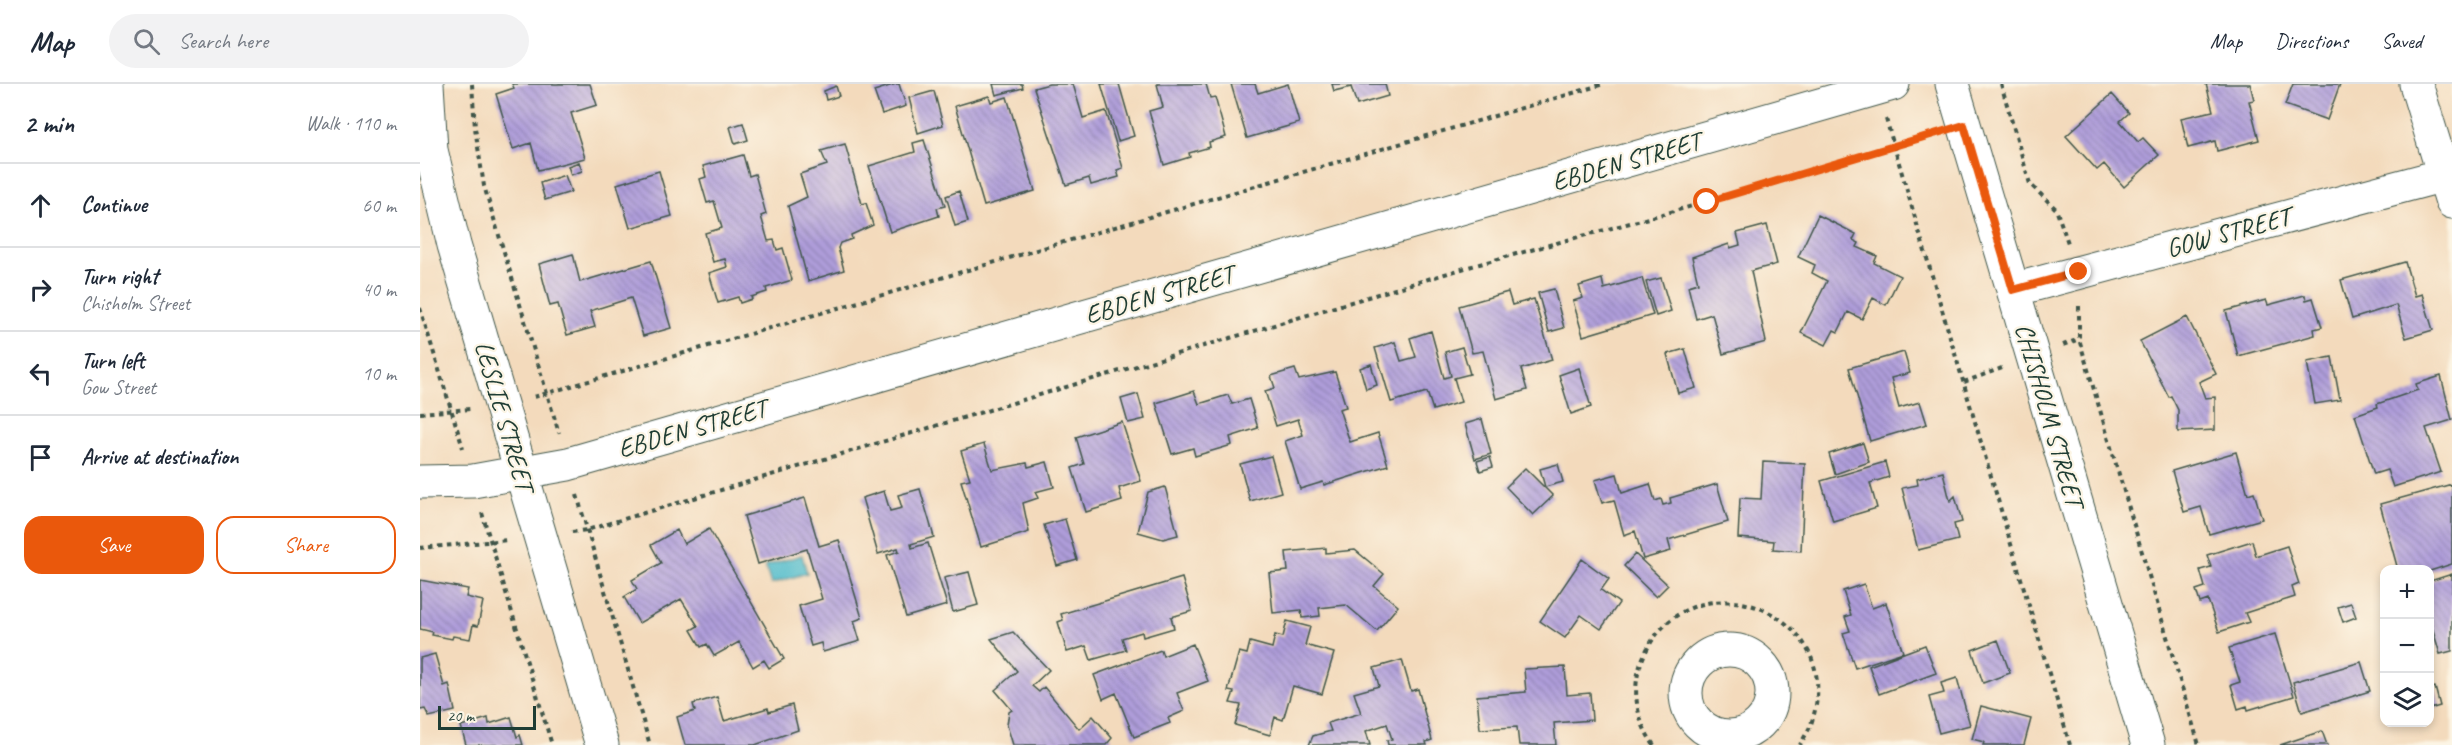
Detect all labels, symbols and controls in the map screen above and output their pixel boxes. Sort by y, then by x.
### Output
search box [109,14,529,68]
text: Map [30,24,73,59]
icon: search [130,25,163,58]
text: Search here [178,27,268,55]
text: Map [2210,28,2242,54]
text: Directions [2275,28,2348,54]
text: Saved [2381,28,2422,54]
text: 2 min [24,107,74,140]
text: Walk · 110 m [306,111,396,136]
street label: EBDEN STREET [1548,123,1709,198]
route start [1693,188,1719,214]
icon: ahead [24,189,57,222]
text: Continue [81,191,147,219]
text: 60 m [362,193,396,218]
street label: GOW STREET [2162,198,2301,265]
street label: EBDEN STREET [1081,256,1242,331]
route end [2065,258,2091,284]
text: Turn right [81,263,158,291]
icon: right [24,273,57,306]
text: 40 m [362,277,396,302]
text: Chisholm Street [81,291,190,316]
street label: CHISHOLM STREET [2008,320,2093,515]
street label: LESLIE STREET [467,337,543,500]
text: Turn left [81,347,145,375]
icon: left [24,357,57,390]
text: 10 m [362,361,396,386]
text: Gow Street [81,375,156,400]
street label: EBDEN STREET [614,390,775,465]
icon: arrive [24,441,57,474]
text: Arrive at destination [81,443,238,471]
button: Save [24,516,204,574]
button: Share [216,516,396,574]
map controls [2380,565,2434,727]
button: + [2380,565,2434,619]
button: − [2380,619,2434,673]
button: layers [2380,673,2434,727]
scale bar [438,703,536,730]
text: 20 m [447,706,474,726]

